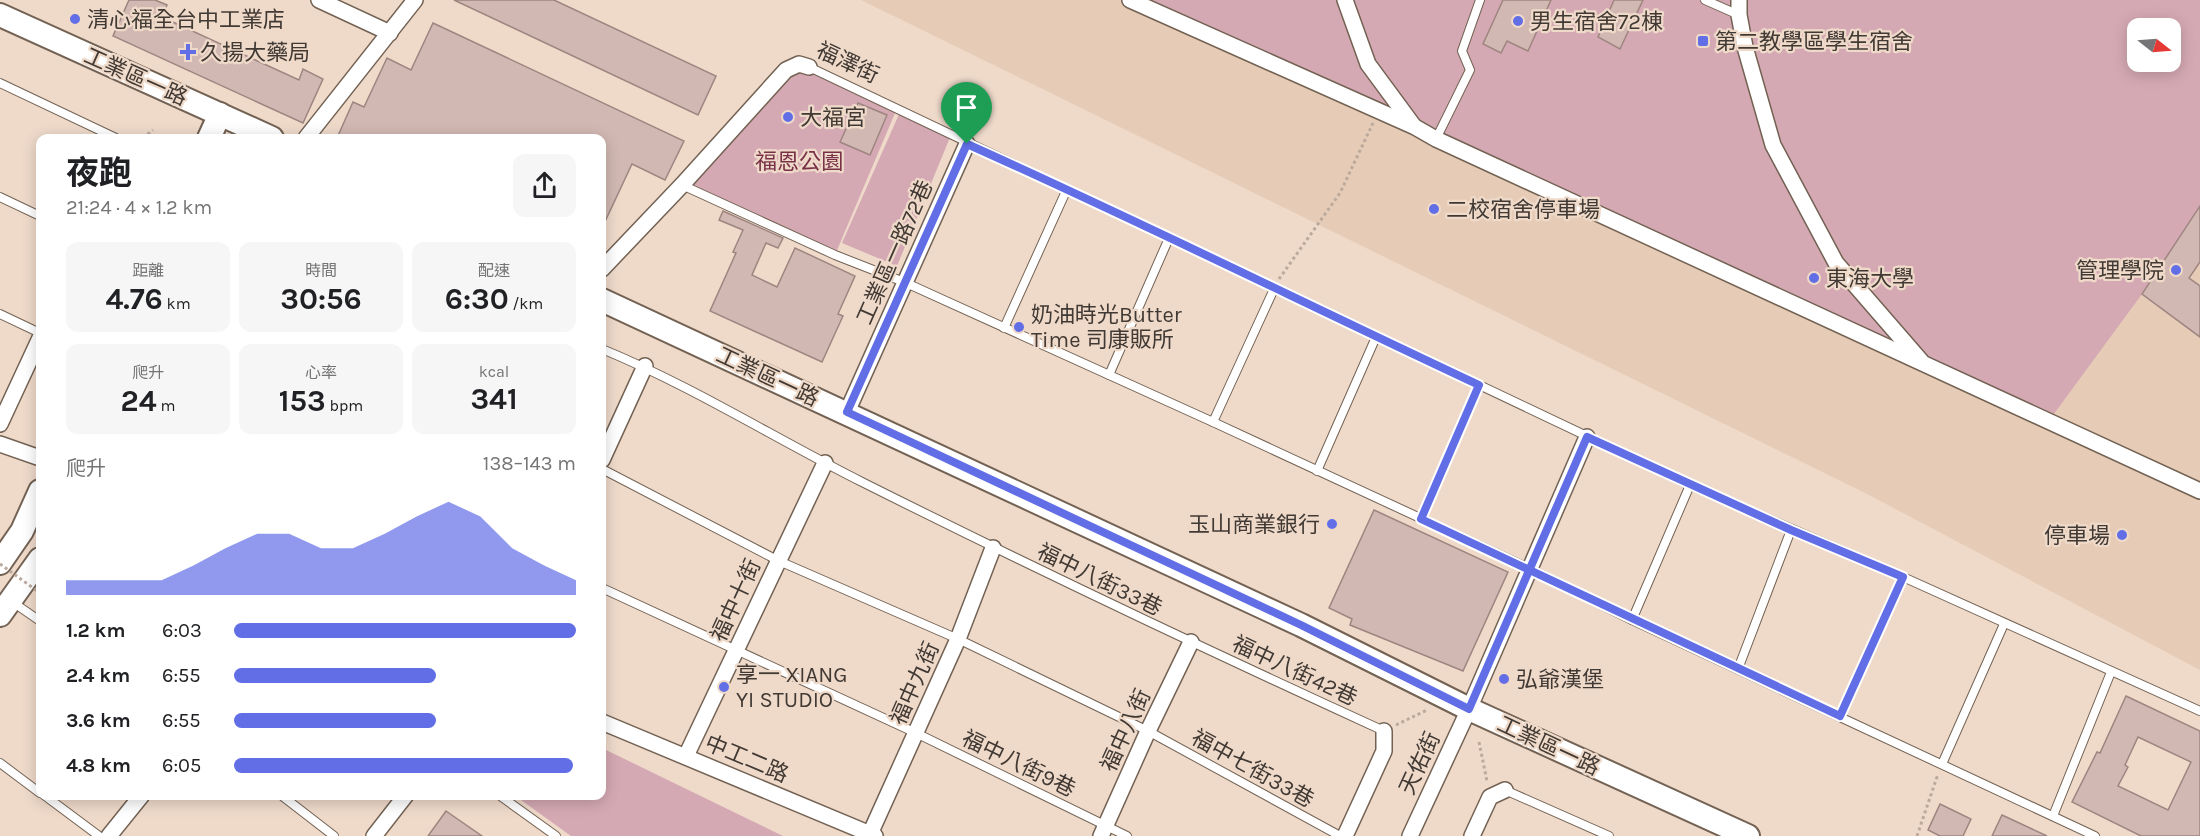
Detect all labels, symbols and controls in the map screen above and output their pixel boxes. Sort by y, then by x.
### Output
place label: 清心福全台中工業店 [87,7,285,33]
place label: 男生宿舍72棟 [1530,9,1663,35]
marker: 清心福全台中工業店 [68,12,82,26]
marker: 男生宿舍72棟 [1511,14,1525,28]
north arrow [2127,18,2181,72]
map controls [2127,18,2181,72]
place label: 第二教學區學生宿舍 [1715,29,1913,55]
marker: 第二教學區學生宿舍 [1696,34,1710,48]
street label: 福澤街 [812,37,883,89]
place label: 久揚大藥局 [200,40,310,66]
street label: 工業區一路 [80,43,191,111]
marker: 久揚大藥局 [181,45,195,59]
pin [941,82,992,144]
icon: arrive [950,91,983,124]
place label: 大福宮 [800,105,866,131]
marker: 大福宮 [781,110,795,124]
park label: 福恩公園 [755,149,843,175]
text: 夜跑 [66,154,132,192]
button: share [513,154,576,217]
street label: 工業區一路72巷 [851,176,938,329]
text: 21:24 · 4 × 1.2 km [66,196,212,219]
place label: 二校宿舍停車場 [1446,197,1600,223]
marker: 二校宿舍停車場 [1427,202,1441,216]
place label: 管理學院 [2076,258,2164,284]
text: 距離 [132,261,164,280]
text: 時間 [305,261,337,280]
text: 配速 [478,261,510,280]
marker: 管理學院 [2169,263,2183,277]
place label: 東海大學 [1826,266,1914,292]
marker: 東海大學 [1807,271,1821,285]
text: 4.76 [105,281,163,317]
text: 30:56 [280,281,362,317]
text: 6:30 [445,281,509,317]
text: km [163,294,191,313]
text: /km [509,294,543,313]
place label: 奶油時光Butter Time 司康販所 [1031,302,1182,353]
marker: 奶油時光Butter Time 司康販所 [1012,320,1026,334]
street label: 工業區一路 [712,342,823,412]
text: kcal [479,362,509,381]
text: 爬升 [132,363,164,382]
text: 心率 [305,363,337,382]
text: 341 [470,381,518,417]
text: 24 [121,383,157,419]
text: 153 [279,383,326,419]
text: m [157,396,175,415]
text: bpm [326,396,363,415]
text: 138–143 m [483,452,576,475]
text: 爬升 [66,457,106,480]
place label: 玉山商業銀行 [1188,512,1320,538]
marker: 玉山商業銀行 [1325,517,1339,531]
place label: 停車場 [2044,523,2110,549]
marker: 停車場 [2115,528,2129,542]
street label: 福中八街33巷 [1033,538,1166,621]
street label: 福中十街 [706,555,766,646]
text: 1.2 km [66,619,125,642]
text: 6:03 [162,619,202,642]
street label: 福中八街42巷 [1228,631,1361,711]
street label: 福中九街 [885,638,945,729]
place label: 享一 XIANG YI STUDIO [736,662,847,713]
text: 2.4 km [66,664,130,687]
text: 6:55 [162,664,201,687]
place label: 弘爺漢堡 [1516,667,1604,693]
marker: 弘爺漢堡 [1497,672,1511,686]
marker: 享一 XIANG YI STUDIO [717,680,731,694]
street label: 福中八街 [1096,685,1156,776]
text: 3.6 km [66,709,131,732]
text: 6:55 [162,709,201,732]
street label: 工業區一路 [1493,711,1604,781]
street label: 福中八街9巷 [958,725,1079,802]
street label: 福中七街33巷 [1187,725,1318,813]
street label: 天佑街 [1394,728,1446,799]
street label: 中工二路 [701,730,792,788]
text: 4.8 km [66,754,131,777]
text: 6:05 [162,754,201,777]

